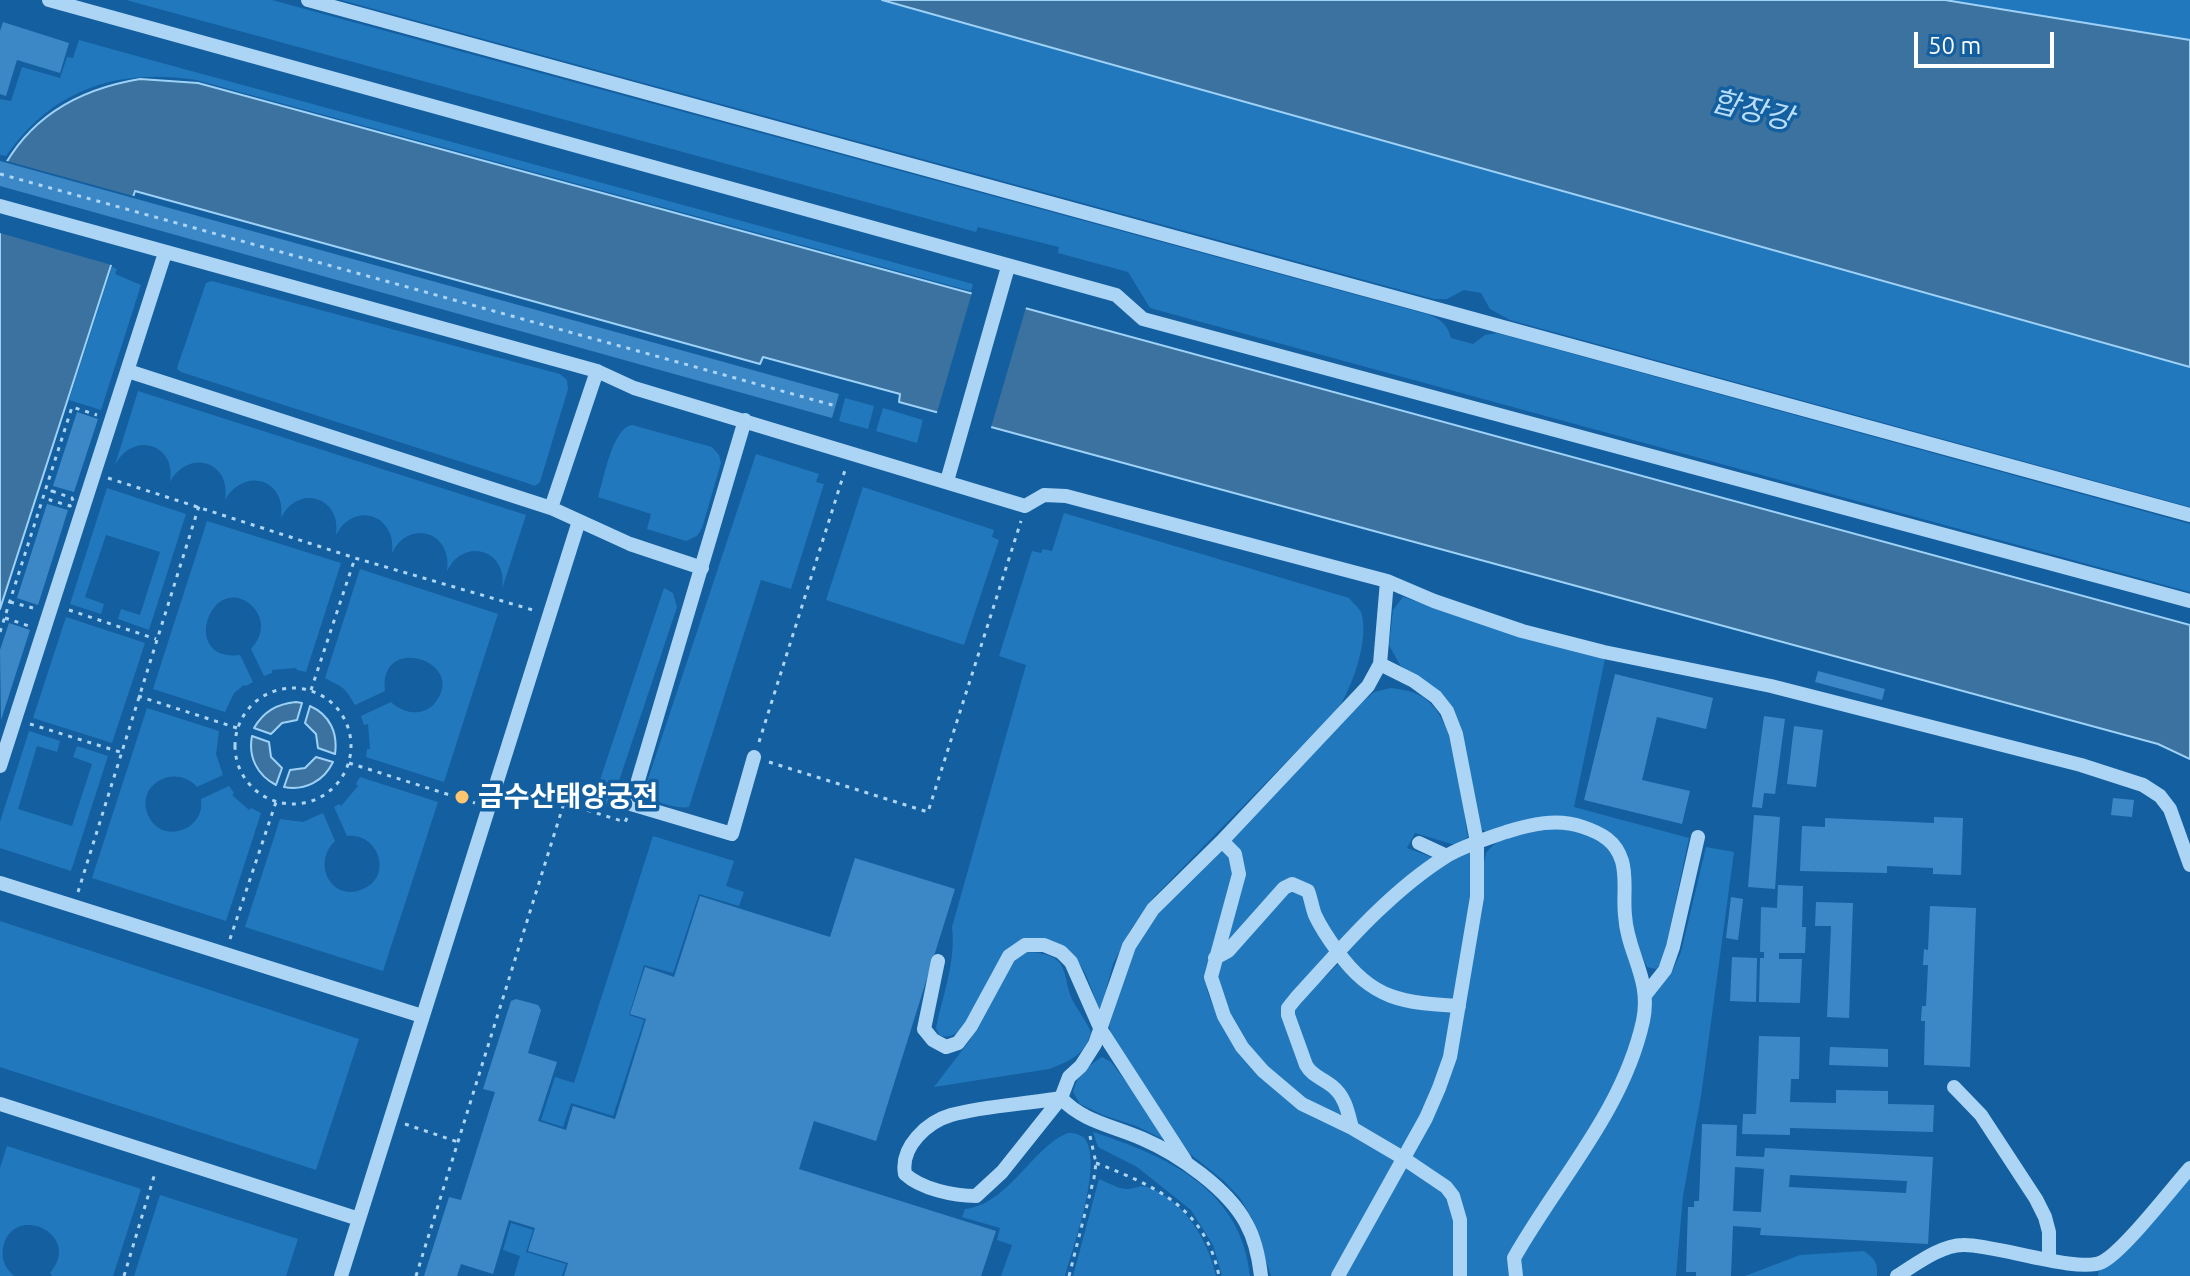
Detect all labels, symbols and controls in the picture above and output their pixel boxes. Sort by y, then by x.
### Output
scale bar [1918,16,2058,66]
text: 50 m [1928,32,1981,59]
water label: 합장강 [1707,83,1797,137]
place label: 금수산태양궁전 [478,780,658,814]
marker: 금수산태양궁전 [453,788,471,806]

